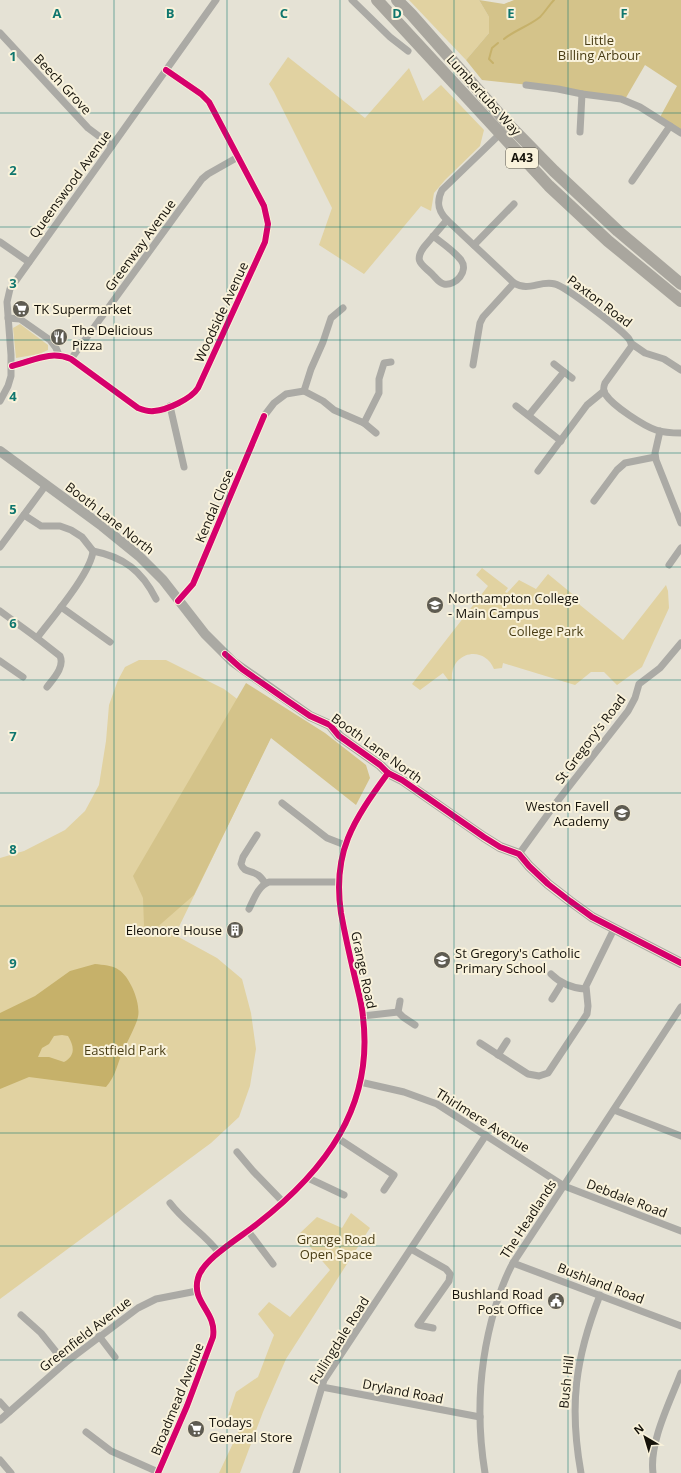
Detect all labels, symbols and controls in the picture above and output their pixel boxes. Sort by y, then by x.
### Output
text: A [53,4,62,22]
text: B [166,4,175,22]
text: C [280,4,288,22]
text: D [392,4,402,22]
text: E [507,4,515,22]
text: F [620,4,628,22]
park label: Little Billing Arbour [558,31,641,64]
text: 1 [9,47,17,65]
street label: Beech Grove [30,50,96,118]
street label: Lumbertubs Way [443,51,526,140]
street label: Queenswood Avenue [25,126,115,242]
road number: A43 [506,148,538,168]
text: 2 [9,161,17,179]
street label: Greenway Avenue [100,195,180,295]
street label: Woodside Avenue [190,259,252,365]
street label: Paxton Road [564,271,636,331]
text: 3 [9,274,17,292]
supermarket icon: TK Supermarket [11,299,31,319]
place label: TK Supermarket [34,300,132,318]
place label: The Delicious Pizza [72,321,153,354]
restaurant icon: The Delicious Pizza [49,327,69,347]
text: 4 [9,387,17,405]
street label: Kendal Close [191,467,237,545]
street label: Booth Lane North [62,478,158,558]
text: 5 [9,500,17,518]
place label: Northampton College - Main Campus [448,589,579,622]
school or university icon: Northampton College - Main Campus [425,595,445,615]
text: 6 [9,614,17,632]
park label: College Park [509,622,584,640]
street label: St Gregory's Road [551,691,629,787]
street label: Booth Lane North [328,709,426,787]
text: 7 [9,727,17,745]
place label: Weston Favell Academy [525,797,609,830]
school or university icon: Weston Favell Academy [612,803,632,823]
text: 8 [9,840,17,858]
building icon: Eleonore House [225,920,245,940]
place label: Eleonore House [126,921,222,939]
street label: Grange Road [347,930,381,1010]
place label: St Gregory's Catholic Primary School [455,944,580,977]
school or university icon: St Gregory's Catholic Primary School [432,950,452,970]
text: 9 [9,954,17,972]
park label: Eastfield Park [84,1041,166,1059]
street label: Thirlmere Avenue [433,1084,533,1156]
street label: Debdale Road [584,1174,670,1222]
street label: The Headlands [496,1176,560,1262]
park label: Grange Road Open Space [297,1230,375,1263]
street label: Bushland Road [555,1258,647,1308]
place label: Bushland Road Post Office [452,1285,543,1318]
public building icon: Bushland Road Post Office [546,1291,566,1311]
street label: Greenfield Avenue [35,1292,135,1376]
street label: Fullingdale Road [305,1293,373,1387]
street label: Broadmead Avenue [146,1340,208,1458]
street label: Bush Hill [554,1355,578,1409]
street label: Dryland Road [361,1374,445,1408]
place label: Todays General Store [209,1413,292,1446]
north arrow [625,1417,665,1457]
supermarket icon: Todays General Store [186,1419,206,1439]
text: N [630,1420,647,1437]

